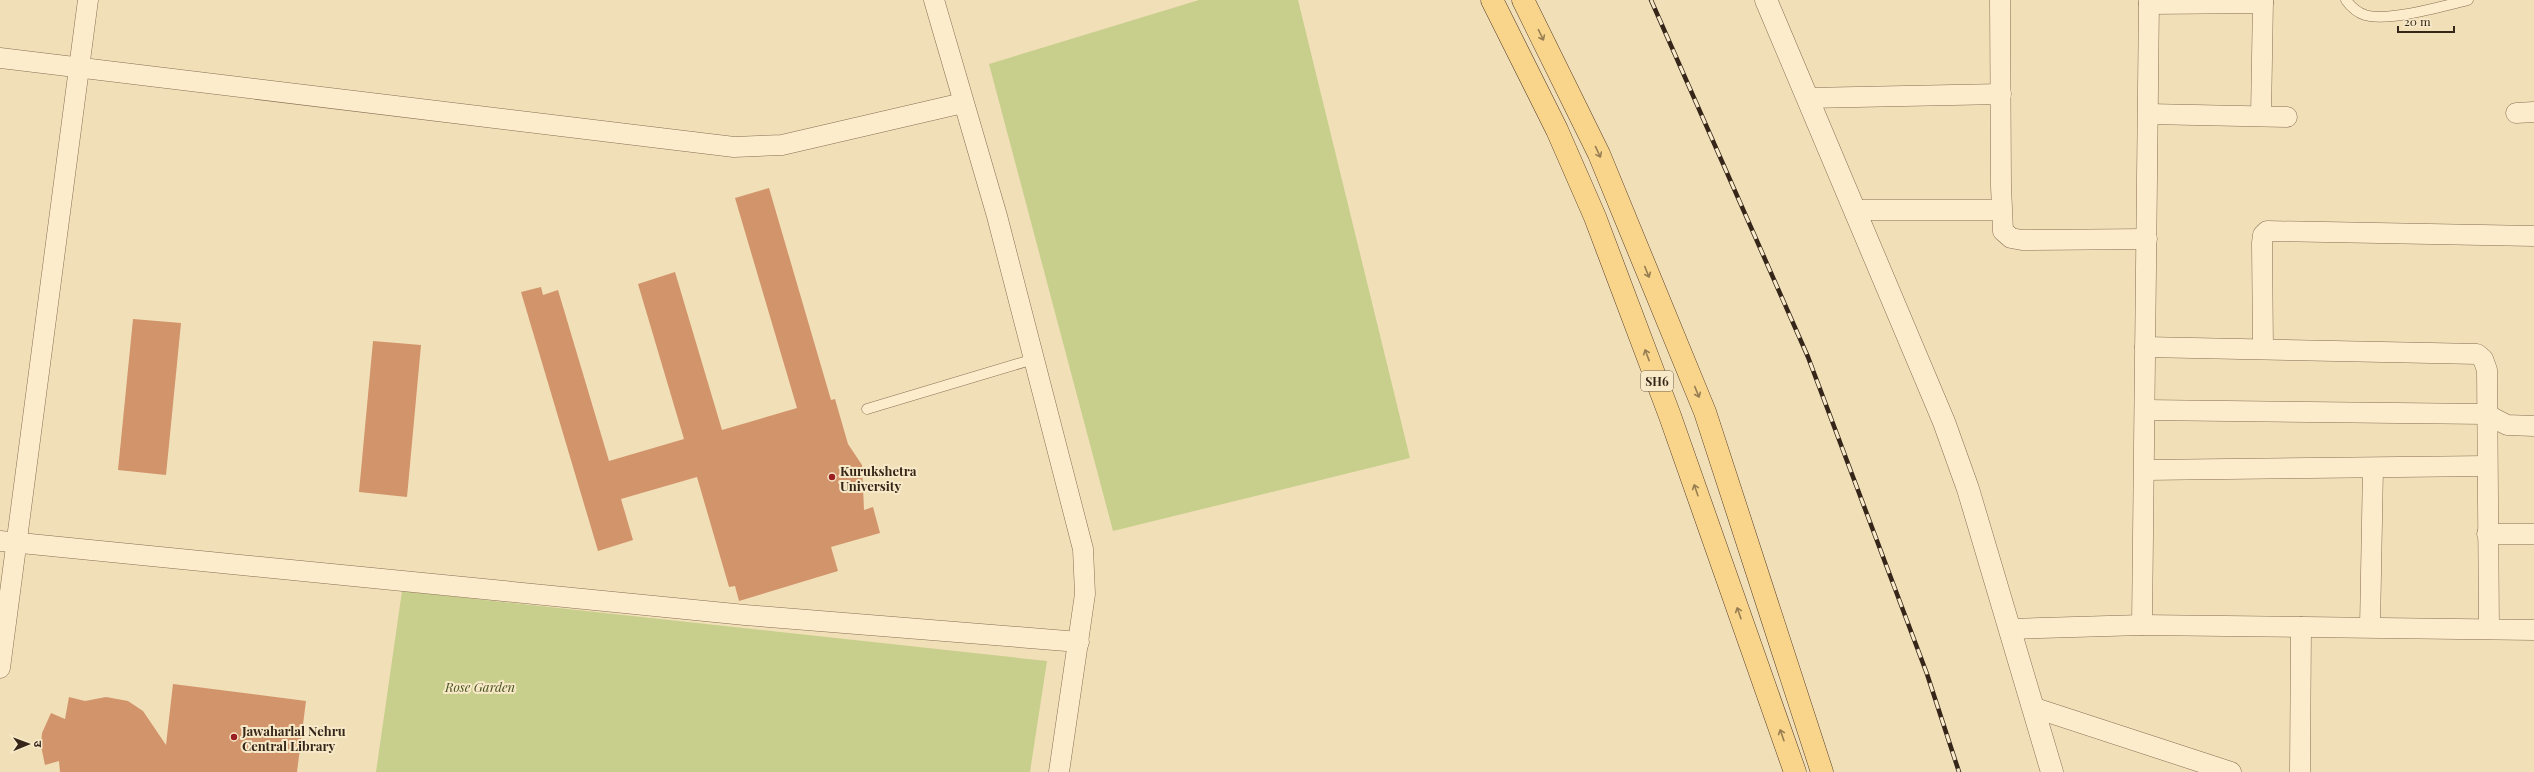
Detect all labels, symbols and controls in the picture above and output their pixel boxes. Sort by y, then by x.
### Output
scale bar [2398,8,2454,34]
text: 20 m [2404,13,2431,29]
one-way arrow [1538,28,1545,40]
one-way arrow [1595,145,1602,157]
one-way arrow [1644,265,1652,277]
one-way arrow [1643,348,1650,361]
road number: SH6 [1641,371,1673,391]
one-way arrow [1693,386,1701,398]
place label: Kurukshetra University [840,462,917,494]
marker: Kurukshetra University [827,472,837,482]
one-way arrow [1692,484,1699,497]
one-way arrow [1735,607,1743,619]
park label: Rose Garden [444,678,515,695]
place label: Jawaharlal Nehru Central Library [241,722,346,754]
north arrow [8,724,48,764]
one-way arrow [1778,730,1786,742]
marker: Jawaharlal Nehru Central Library [229,732,239,742]
text: उ [31,740,46,748]

